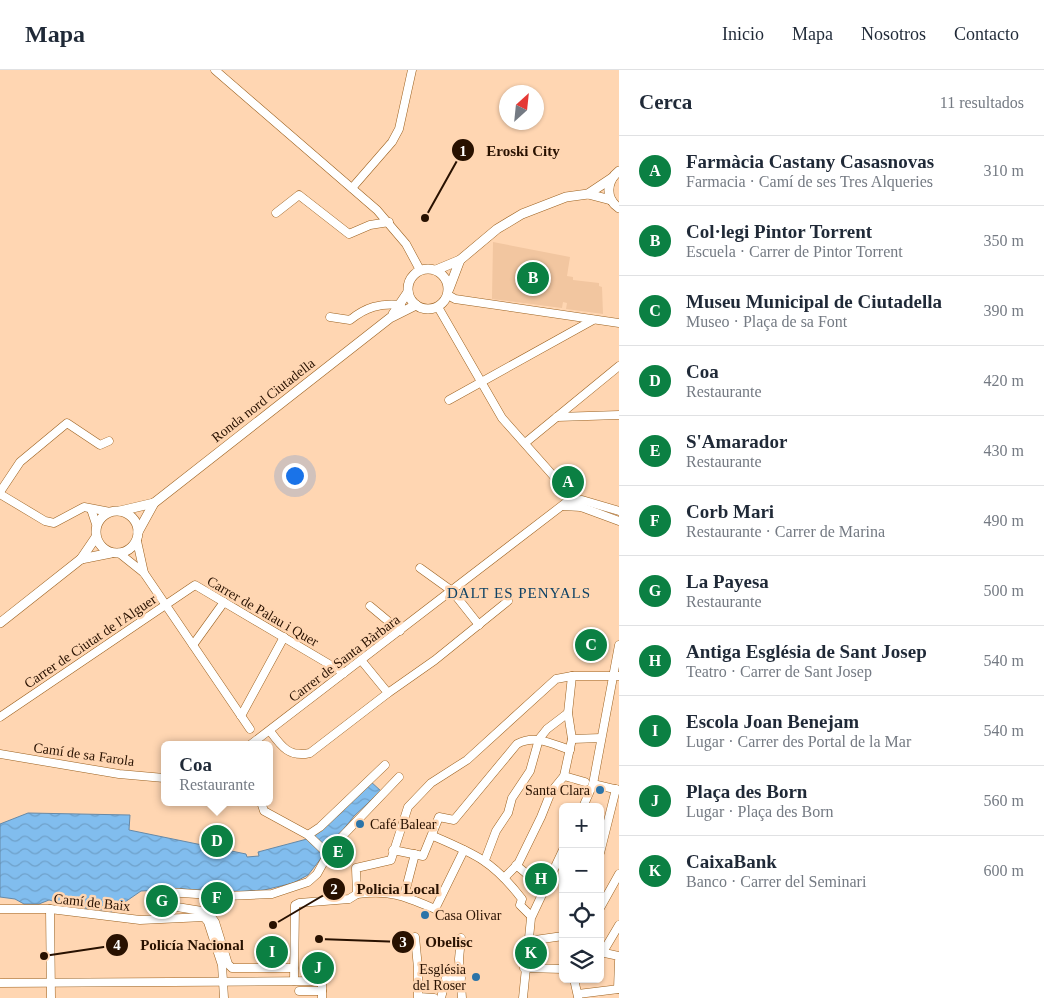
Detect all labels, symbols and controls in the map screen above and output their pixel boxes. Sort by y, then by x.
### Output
text: Mapa [25,21,85,47]
text: Inicio [722,24,764,44]
text: Mapa [792,24,833,44]
text: Nosotros [861,24,926,44]
text: Contacto [954,24,1019,44]
north arrow [499,85,544,130]
text: Cerca [639,90,692,114]
text: 11 resultados [940,94,1024,111]
callout: Eroski City [451,135,569,165]
text: 1 [459,143,467,159]
text: Eroski City [486,143,560,159]
text: Farmàcia Castany Casasnovas [686,151,934,172]
text: A [649,162,661,179]
text: 310 m [984,162,1024,179]
text: Farmacia · Camí de ses Tres Alqueries [686,173,933,190]
text: Col·legi Pintor Torrent [686,221,872,242]
text: B [650,232,660,249]
text: 350 m [984,232,1024,249]
text: Escuela · Carrer de Pintor Torrent [686,243,903,260]
pin: B [517,259,549,297]
text: Museu Municipal de Ciutadella [686,291,942,312]
text: C [649,302,661,319]
text: 390 m [984,302,1024,319]
text: Museo · Plaça de sa Font [686,313,847,330]
street label: Ronda nord Ciutadella [209,355,318,445]
text: Coa [686,361,719,382]
text: D [649,372,661,389]
text: 420 m [984,372,1024,389]
text: Restaurante [686,383,762,400]
text: S'Amarador [686,431,787,452]
text: E [650,442,660,459]
text: 430 m [984,442,1024,459]
text: Restaurante [686,453,762,470]
your location [282,463,308,489]
pin: A [552,463,584,501]
text: Corb Mari [686,501,774,522]
text: F [650,512,660,529]
text: 490 m [984,512,1024,529]
text: Restaurante · Carrer de Marina [686,523,885,540]
text: La Payesa [686,571,769,592]
street label: Carrer de Palau i Quer [204,573,321,650]
text: G [649,582,661,599]
text: 500 m [984,582,1024,599]
district label: DALT ES PENYALS [447,585,591,601]
street label: Carrer de Ciutat de l'Alguer [22,591,159,691]
text: Restaurante [686,593,762,610]
street label: Carrer de Santa Bàrbara [286,611,403,705]
pin: C [575,626,607,664]
text: Antiga Església de Sant Josep [686,641,927,662]
text: H [649,652,661,669]
text: 540 m [984,652,1024,669]
text: Teatro · Carrer de Sant Josep [686,663,872,680]
text: Escola Joan Benejam [686,711,859,732]
text: I [652,722,658,739]
text: 540 m [984,722,1024,739]
text: Lugar · Carrer des Portal de la Mar [686,733,911,750]
street label: Camí de sa Farola [33,740,136,769]
popup [161,741,273,806]
text: Coa [179,754,212,775]
text: Restaurante [179,776,255,793]
text: Plaça des Born [686,781,807,802]
place label: Santa Clara [525,783,591,798]
marker: Santa Clara [594,784,606,796]
text: J [651,792,659,809]
text: 560 m [984,792,1024,809]
map controls [559,803,604,983]
button: + [559,803,604,848]
text: Lugar · Plaça des Born [686,803,834,820]
place label: Café Balear [370,817,437,832]
marker: Café Balear [354,818,366,830]
pin: D [201,822,233,860]
pin: E [322,833,354,871]
button: − [559,848,604,893]
text: CaixaBank [686,851,777,872]
pin: H [525,860,557,898]
text: K [649,862,661,879]
text: 600 m [984,862,1024,879]
text: Banco · Carrer del Seminari [686,873,866,890]
callout: Policia Local [321,874,449,904]
pin: F [201,879,233,917]
text: 2 [330,881,338,897]
text: Policia Local [357,881,439,897]
pin: G [146,882,178,920]
street label: Camí de Baix [53,891,131,914]
button: locate [559,893,604,938]
place label: Casa Olivar [435,908,502,923]
marker: Casa Olivar [419,909,431,921]
callout: Obelisc [390,927,483,957]
callout: Policía Nacional [105,930,254,960]
pin: I [256,933,288,971]
text: 3 [399,934,407,950]
text: Obelisc [425,934,473,950]
pin: K [515,934,547,972]
text: 4 [113,937,121,953]
text: Policía Nacional [140,937,244,953]
button: layers [559,938,604,983]
pin: J [302,949,334,987]
place label: Església del Roser [413,962,467,993]
marker: Església del Roser [470,971,482,983]

